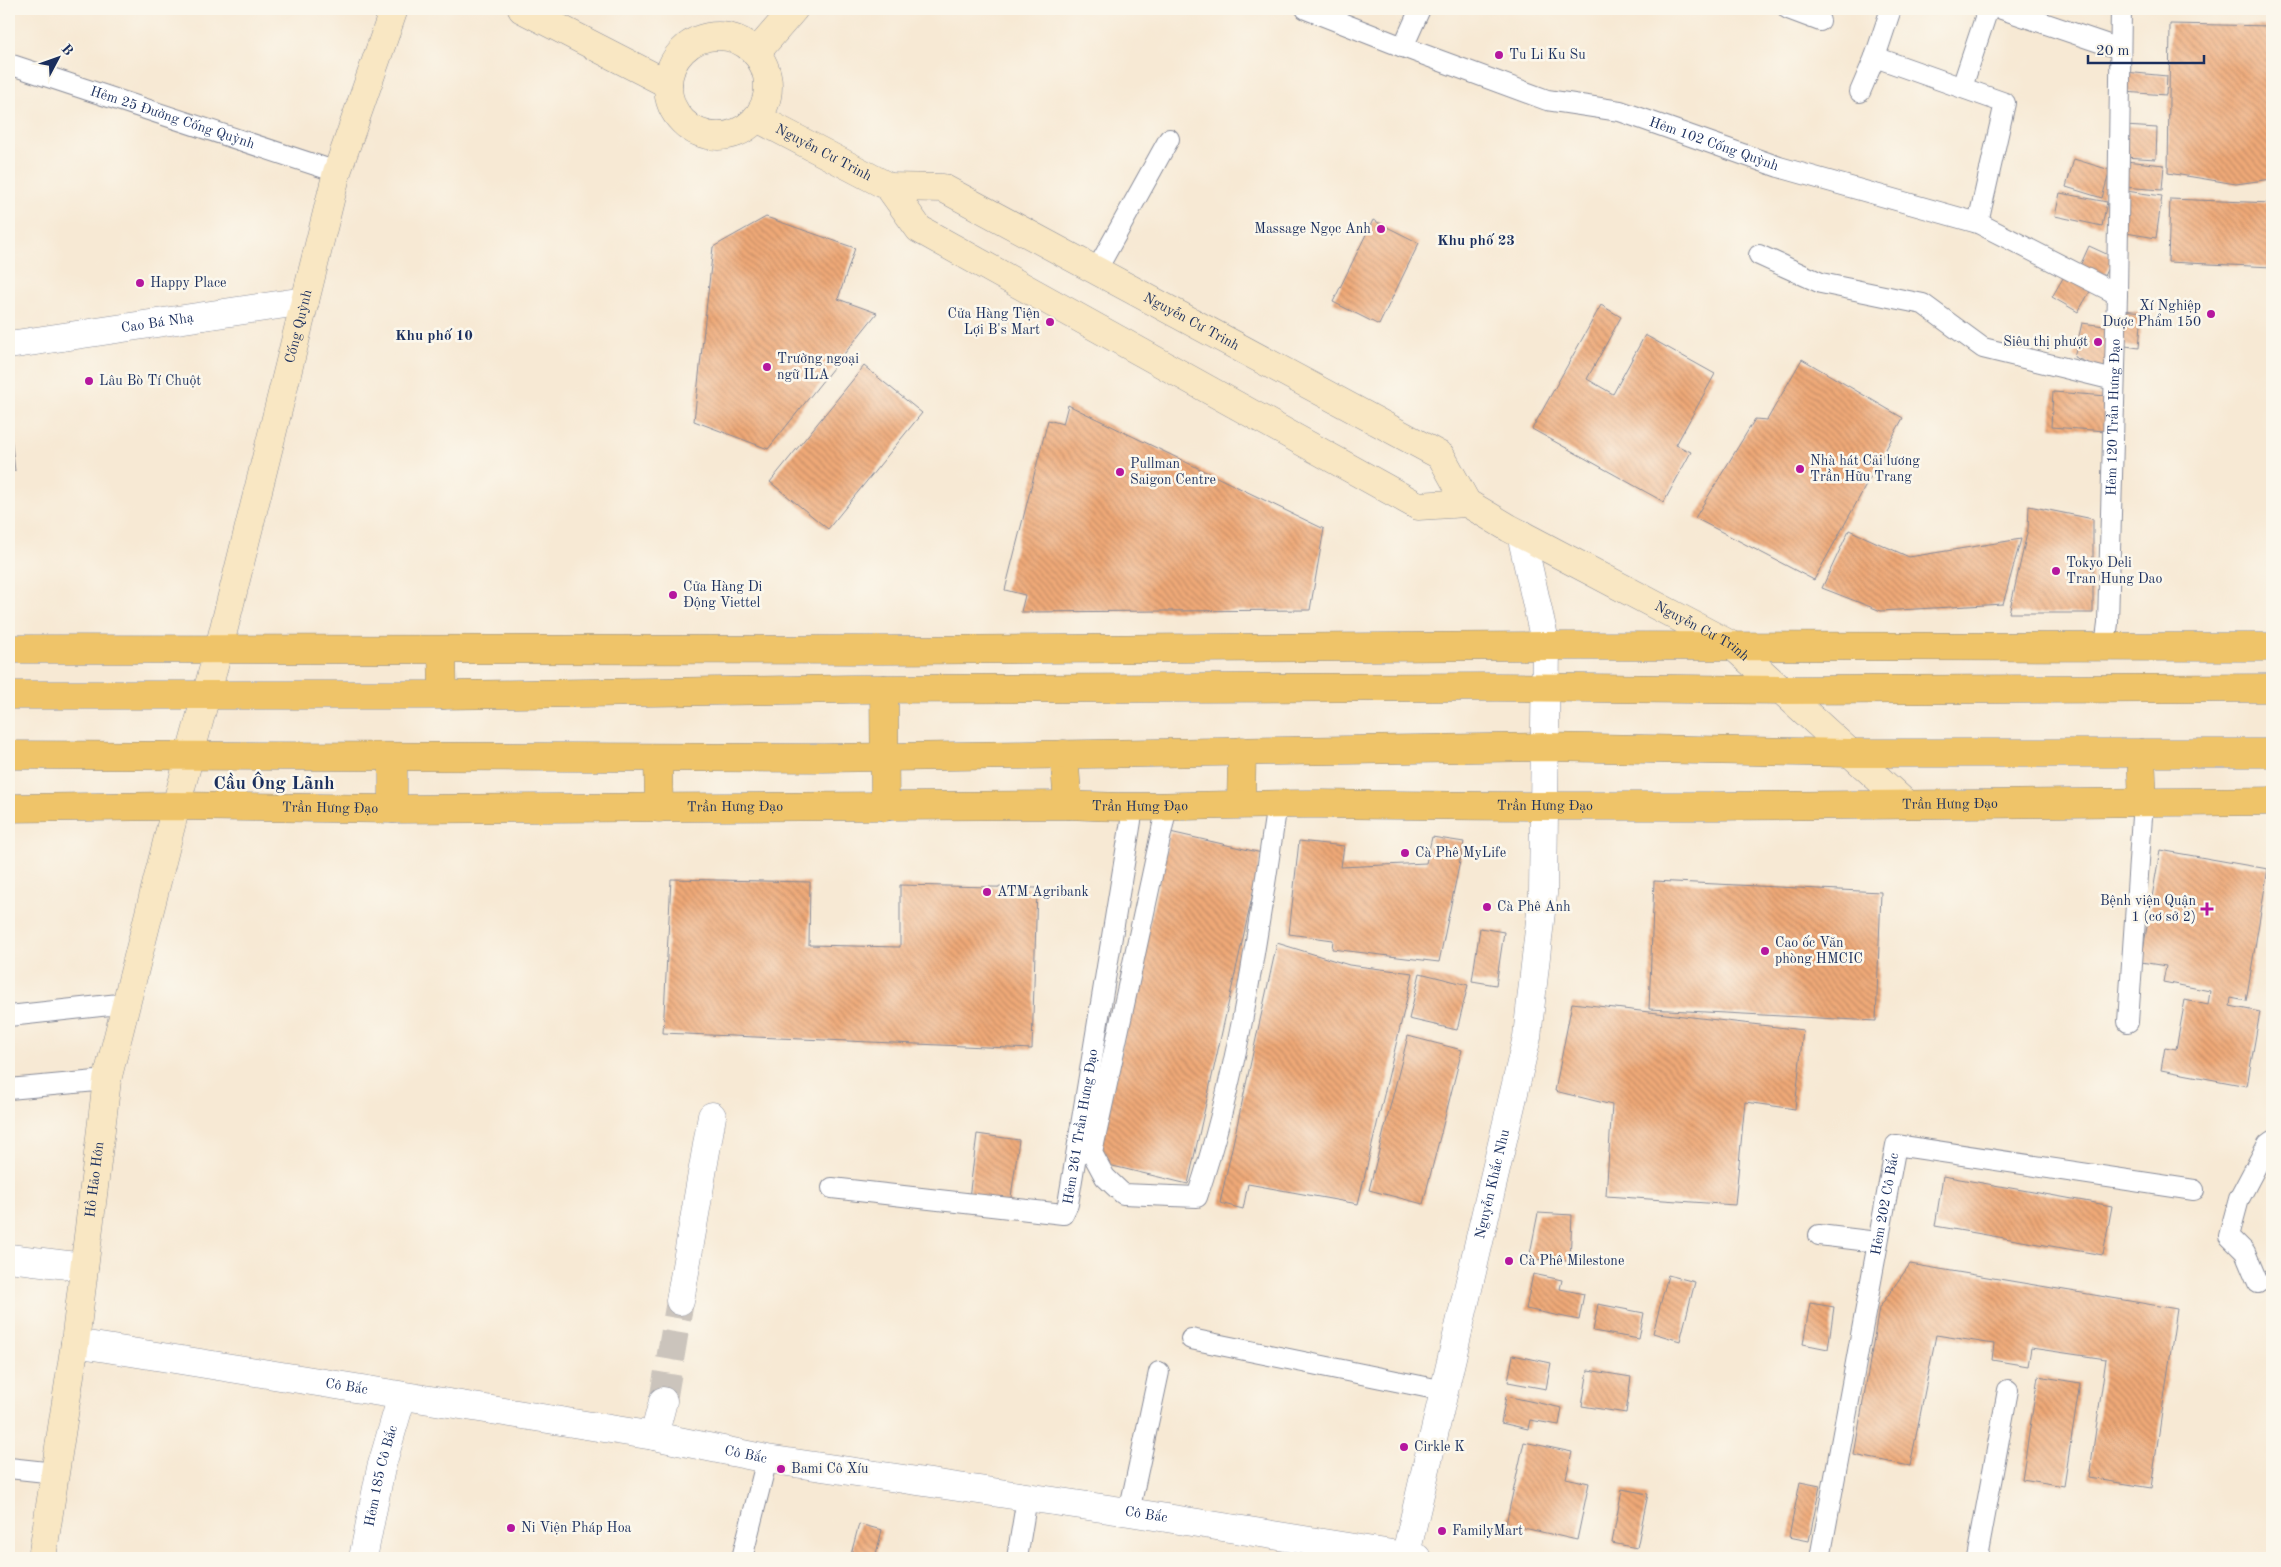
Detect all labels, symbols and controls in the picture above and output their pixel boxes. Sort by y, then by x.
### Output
north arrow [32,32,82,82]
scale bar [2088,32,2205,64]
text: B [59,42,76,59]
text: 20 m [2096,44,2130,59]
place label: Tu Li Ku Su [1509,48,1586,62]
marker: Tu Li Ku Su [1493,49,1505,61]
street label: Hẻm 25 Đường Cống Quỳnh [88,84,257,151]
street label: Hẻm 102 Cống Quỳnh [1647,115,1781,173]
street label: Nguyễn Cư Trinh [773,122,874,184]
place label: Massage Ngọc Anh [1254,222,1371,236]
marker: Massage Ngọc Anh [1375,223,1387,235]
district label: Khu phố 23 [1437,233,1515,249]
place label: Happy Place [150,276,227,290]
marker: Happy Place [134,277,146,289]
street label: Cống Quỳnh [283,288,315,365]
street label: Nguyễn Cư Trinh [1141,290,1242,353]
place label: Xí Nghiệp Dược Phẩm 150 [2102,299,2201,329]
place label: Cửa Hàng Tiện Lợi B's Mart [948,307,1040,337]
marker: Xí Nghiệp Dược Phẩm 150 [2205,308,2217,320]
street label: Cao Bá Nhạ [120,311,195,335]
marker: Cửa Hàng Tiện Lợi B's Mart [1044,316,1056,328]
district label: Khu phố 10 [395,328,473,344]
place label: Siêu thị phượt [2003,335,2088,349]
marker: Siêu thị phượt [2092,336,2104,348]
street label: Hẻm 120 Trần Hưng Đạo [2104,338,2123,496]
place label: Trường ngoại ngữ ILA [777,352,859,382]
marker: Trường ngoại ngữ ILA [761,361,773,373]
place label: Lâu Bò Tí Chuột [99,374,201,388]
marker: Lâu Bò Tí Chuột [83,375,95,387]
place label: Nhà hát Cải lương Trần Hữu Trang [1810,454,1920,484]
place label: Pullman Saigon Centre [1130,457,1216,487]
marker: Nhà hát Cải lương Trần Hữu Trang [1794,463,1806,475]
marker: Pullman Saigon Centre [1114,466,1126,478]
place label: Tokyo Deli Tran Hung Dao [2066,556,2163,586]
marker: Tokyo Deli Tran Hung Dao [2050,565,2062,577]
place label: Cửa Hàng Di Động Viettel [683,580,763,610]
marker: Cửa Hàng Di Động Viettel [667,589,679,601]
street label: Nguyễn Cư Trinh [1652,599,1752,664]
district label: Cầu Ông Lãnh [213,771,335,794]
street label: Trần Hưng Đạo [1902,796,1998,812]
street label: Trần Hưng Đạo [1497,797,1593,813]
street label: Trần Hưng Đạo [687,798,783,814]
street label: Trần Hưng Đạo [1092,798,1188,814]
street label: Trần Hưng Đạo [282,799,378,816]
place label: Cà Phê MyLife [1415,846,1506,860]
marker: Cà Phê MyLife [1399,847,1411,859]
place label: ATM Agribank [997,885,1089,899]
marker: ATM Agribank [981,886,993,898]
place label: Bệnh viện Quận 1 (cơ sở 2) [2100,894,2196,924]
place label: Cà Phê Anh [1497,900,1571,914]
marker: Cà Phê Anh [1481,901,1493,913]
marker: Bệnh viện Quận 1 (cơ sở 2) [2200,902,2214,916]
place label: Cao ốc Văn phòng HMCIC [1775,935,1863,966]
marker: Cao ốc Văn phòng HMCIC [1759,945,1771,957]
street label: Hẻm 261 Trần Hưng Đạo [1061,1048,1100,1205]
street label: Nguyễn Khắc Nhu [1473,1127,1512,1240]
street label: Hồ Hảo Hớn [83,1141,106,1218]
street label: Hẻm 202 Cô Bắc [1869,1152,1901,1256]
place label: Cà Phê Milestone [1519,1254,1624,1268]
marker: Cà Phê Milestone [1503,1255,1515,1267]
street label: Cô Bắc [324,1376,369,1397]
street label: Hẻm 185 Cô Bắc [362,1424,400,1528]
place label: Cirkle K [1414,1440,1465,1454]
marker: Cirkle K [1398,1441,1410,1453]
street label: Cô Bắc [723,1444,768,1466]
place label: Bami Cô Xíu [791,1462,869,1476]
marker: Bami Cô Xíu [775,1463,787,1475]
street label: Cô Bắc [1124,1504,1169,1525]
place label: Ni Viện Pháp Hoa [521,1521,632,1535]
marker: Ni Viện Pháp Hoa [505,1522,517,1534]
place label: FamilyMart [1452,1524,1523,1538]
marker: FamilyMart [1436,1525,1448,1537]

